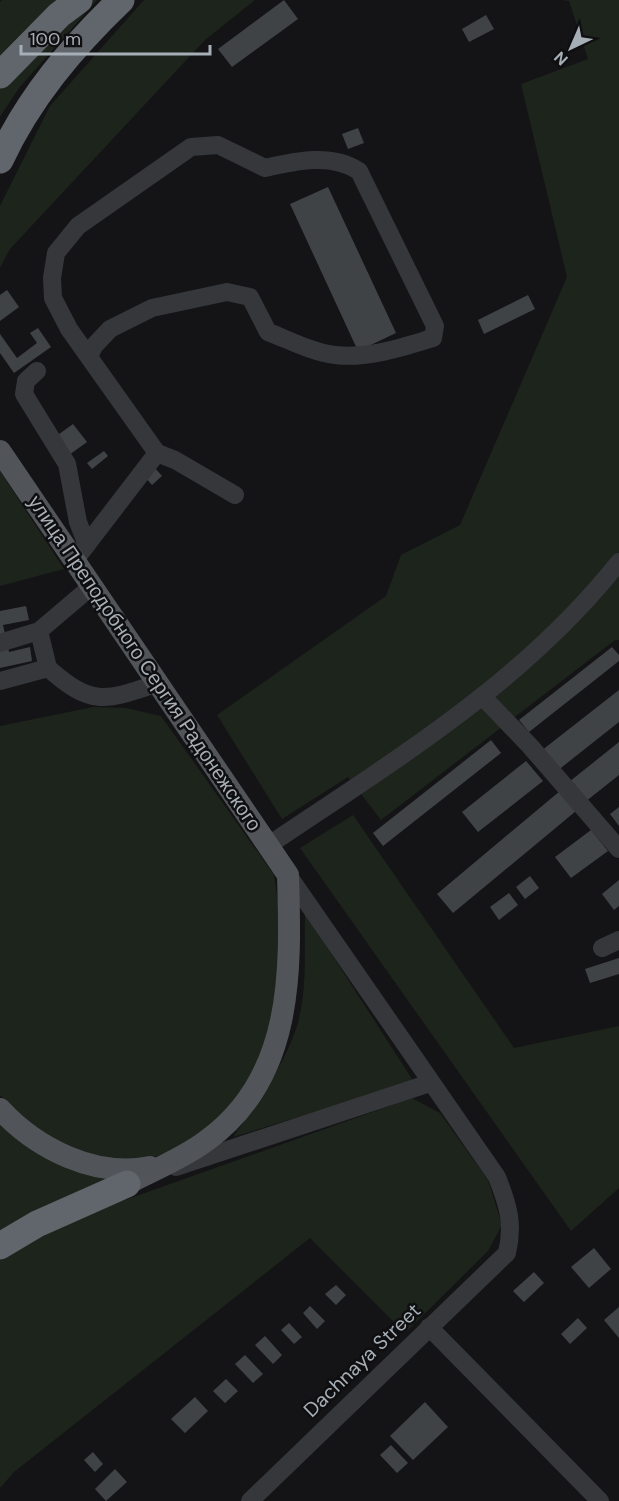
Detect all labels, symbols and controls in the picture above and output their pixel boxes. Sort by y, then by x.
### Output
scale bar [21,18,210,56]
north arrow [541,18,601,78]
text: 100 m [30,27,81,51]
text: N [549,47,572,70]
street label: улица Преподобного Сергия Радонежского [23,490,267,836]
street label: Dachnaya Street [298,1297,426,1423]

